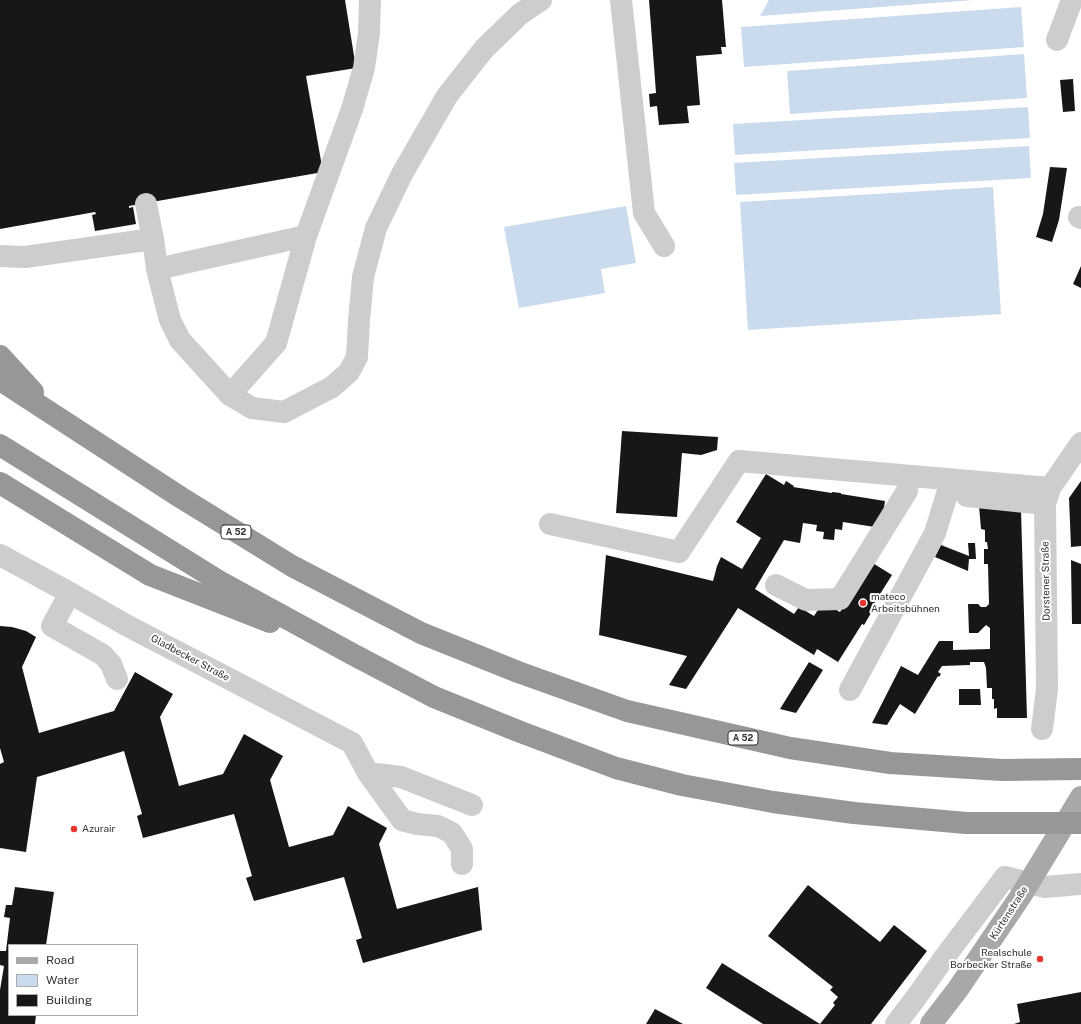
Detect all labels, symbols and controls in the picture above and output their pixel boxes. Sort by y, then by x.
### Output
road number: A 52 [221,525,251,539]
street label: Dorstener Straße [1039,541,1053,621]
place label: mateco Arbeitsbühnen [871,591,940,614]
marker: mateco Arbeitsbühnen [858,598,868,608]
street label: Gladbecker Straße [149,632,231,684]
road number: A 52 [728,731,758,745]
place label: Azurair [82,823,116,835]
marker: Azurair [69,824,79,834]
street label: Kürtenstraße [987,884,1031,942]
legend [8,944,138,1016]
place label: Realschule Borbecker Straße [950,947,1032,970]
text: Road [46,953,74,967]
marker: Realschule Borbecker Straße [1035,954,1045,964]
text: Water [46,973,79,987]
text: Building [46,993,92,1007]

